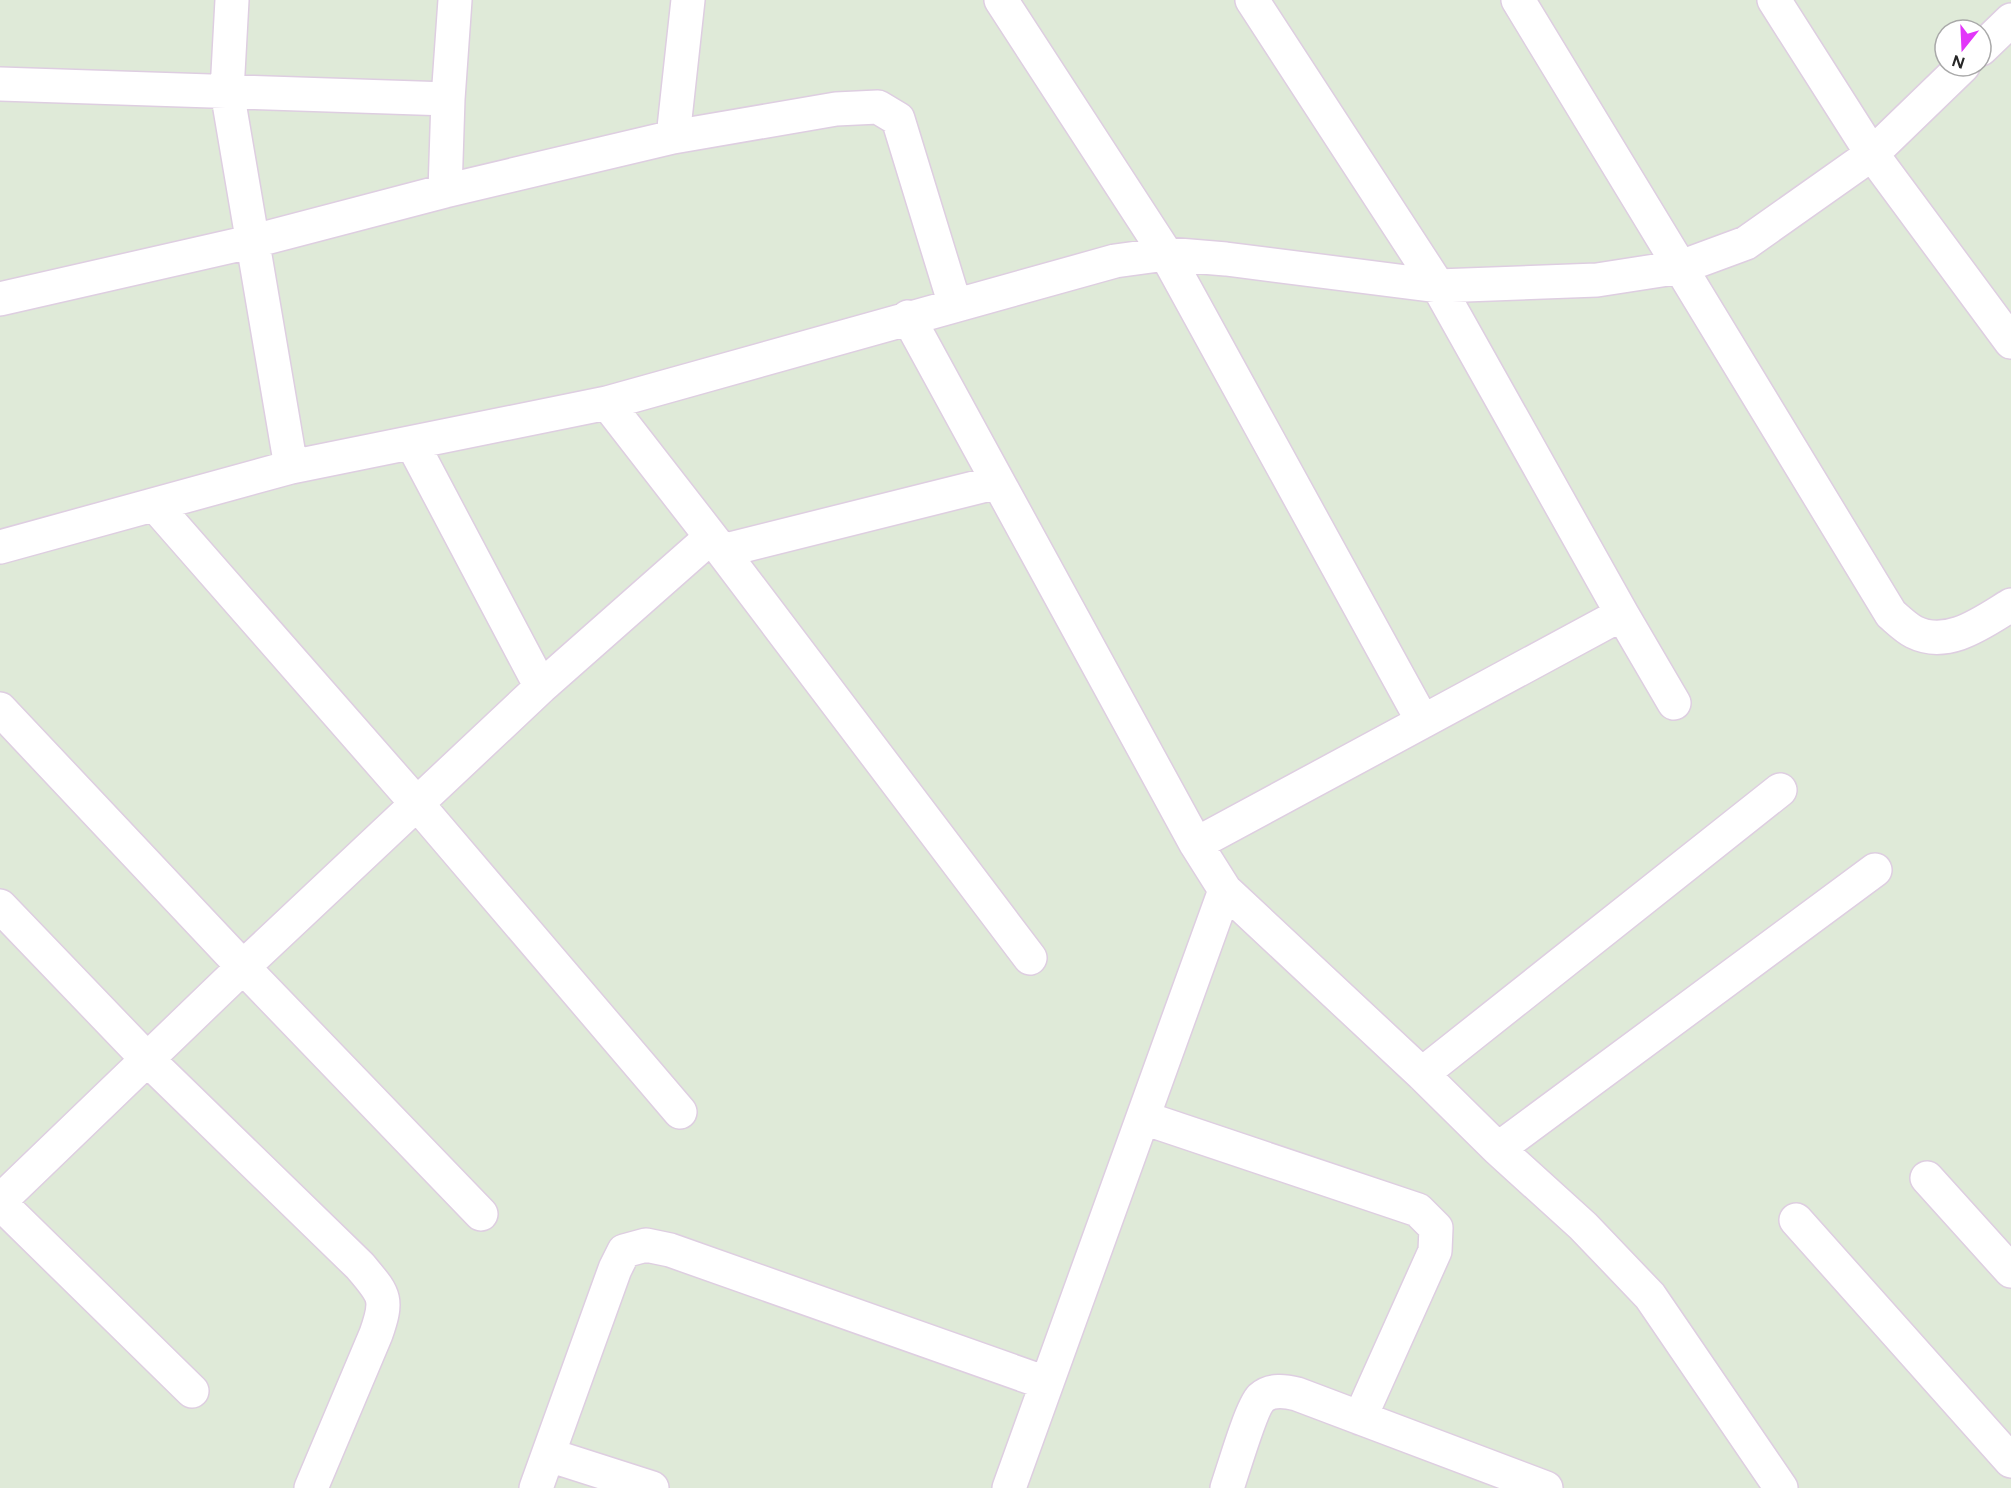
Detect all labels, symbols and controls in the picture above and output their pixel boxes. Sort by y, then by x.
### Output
north arrow [1933,18,1993,78]
text: N [1950,51,1967,73]

